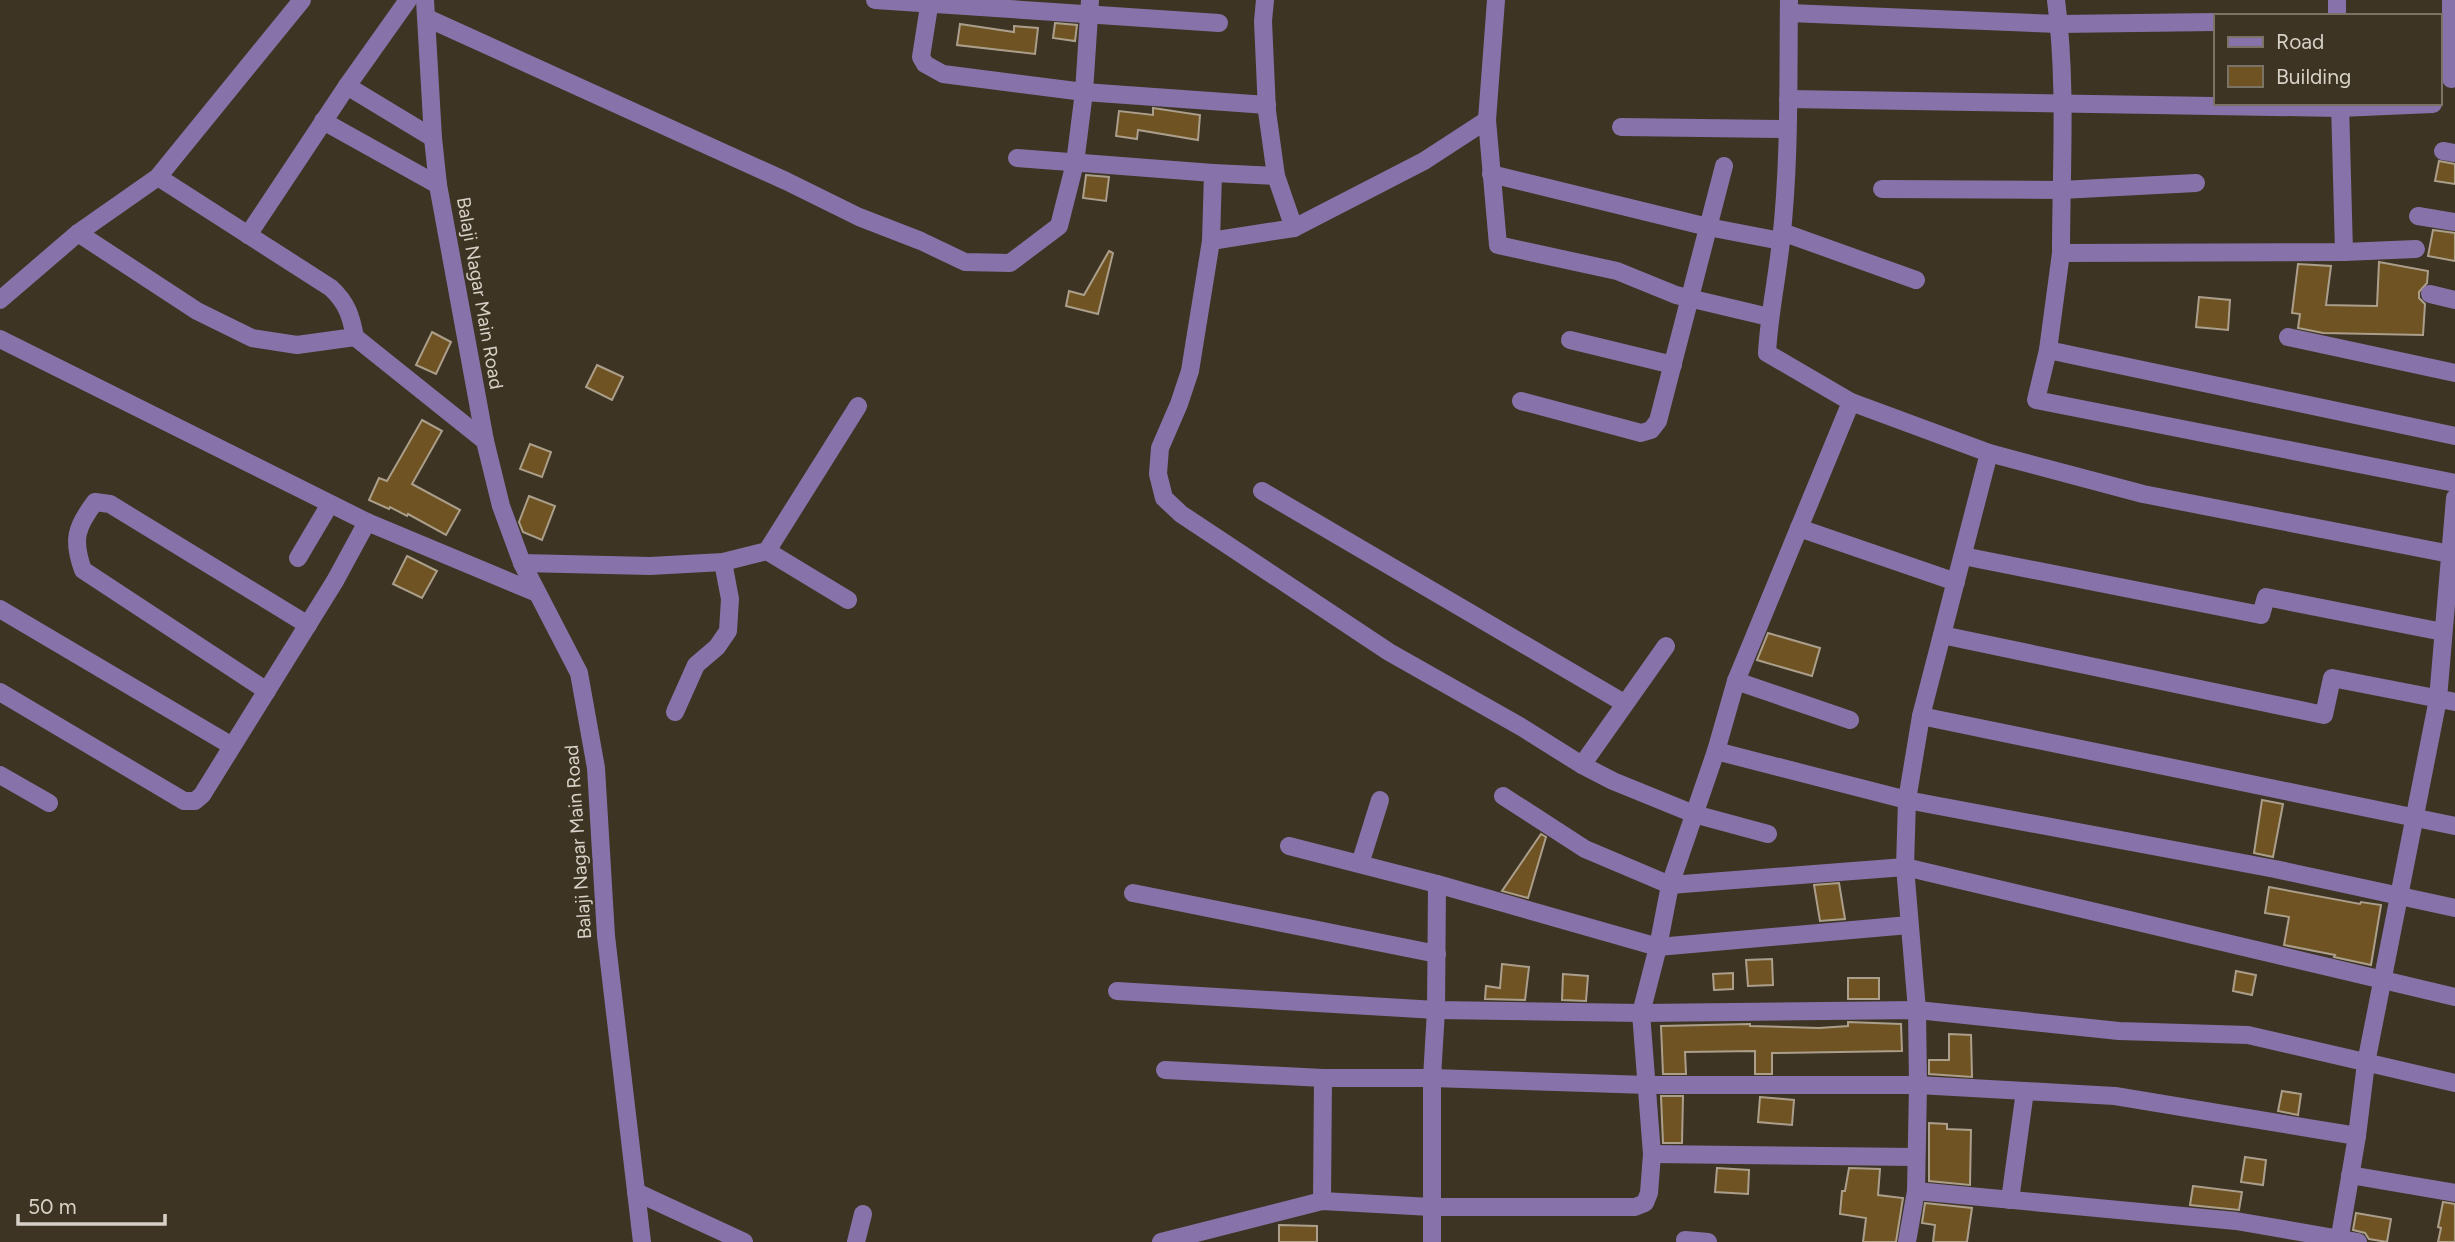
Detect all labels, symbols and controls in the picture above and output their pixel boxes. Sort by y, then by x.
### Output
legend [2214,14,2441,105]
text: Road [2276,29,2324,54]
text: Building [2276,64,2351,89]
street label: Balaji Nagar Main Road [452,195,508,391]
street label: Balaji Nagar Main Road [560,744,596,940]
scale bar [18,1182,164,1226]
text: 50 m [28,1194,77,1219]

